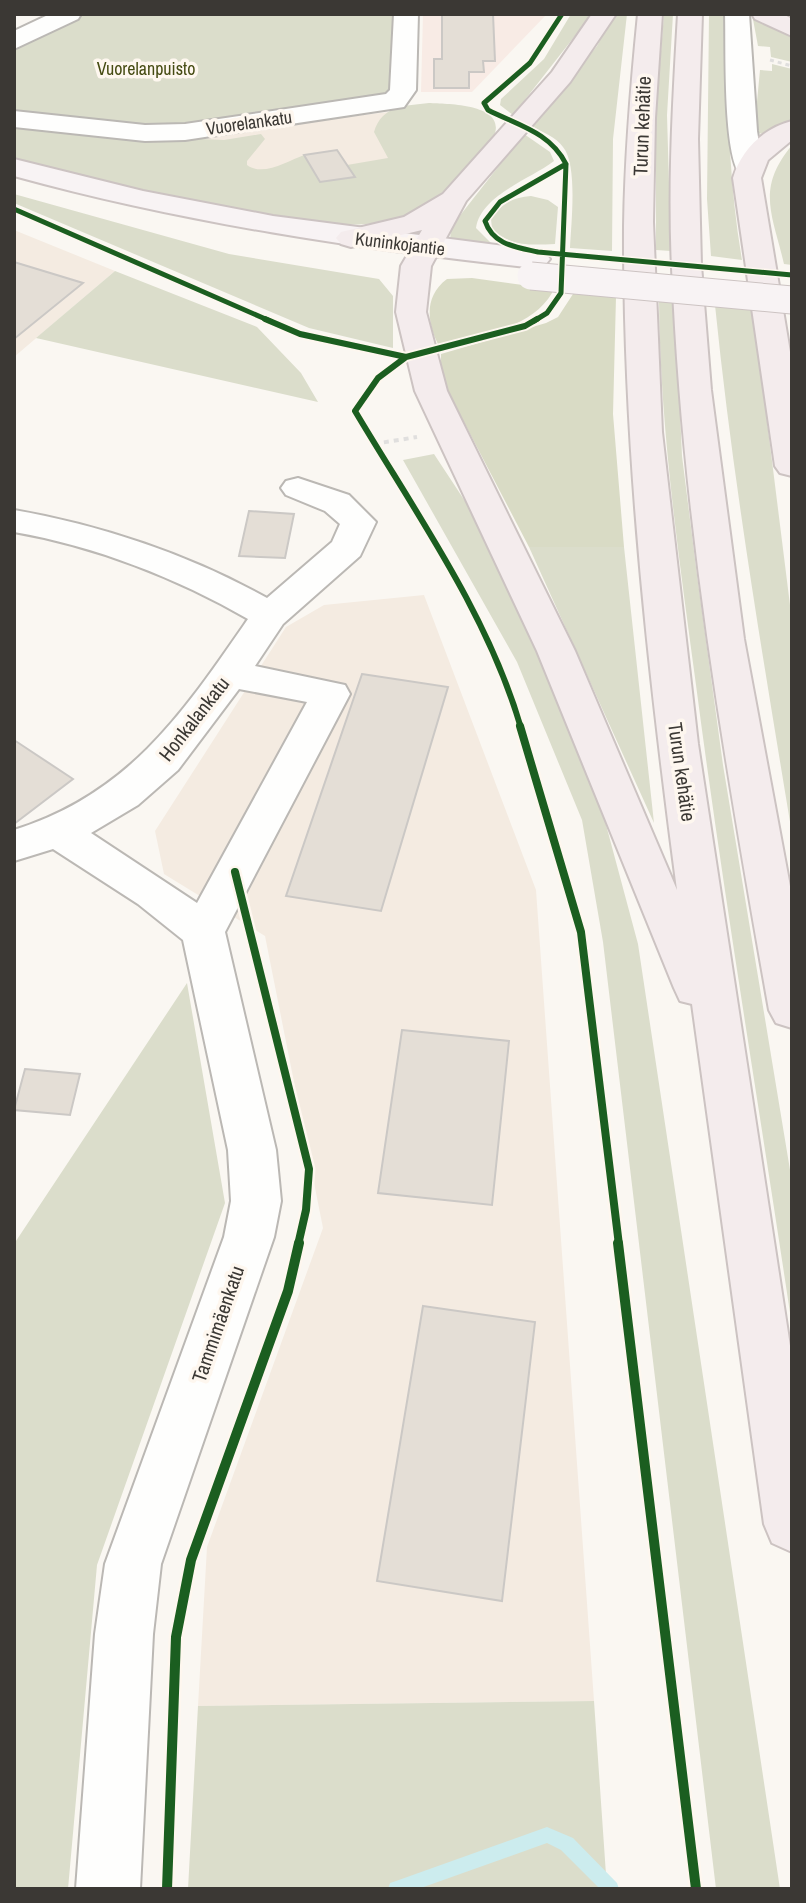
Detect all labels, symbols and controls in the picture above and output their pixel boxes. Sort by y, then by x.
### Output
park label: Vuorelanpuisto [97,56,195,81]
street label: Turun kehätie [626,76,657,176]
street label: Vuorelankatu [204,104,293,141]
street label: Kuninkojantie [354,226,446,261]
street label: Honkalankatu [152,671,235,767]
street label: Turun kehätie [662,721,703,823]
street label: Tammimäenkatu [185,1262,250,1386]

